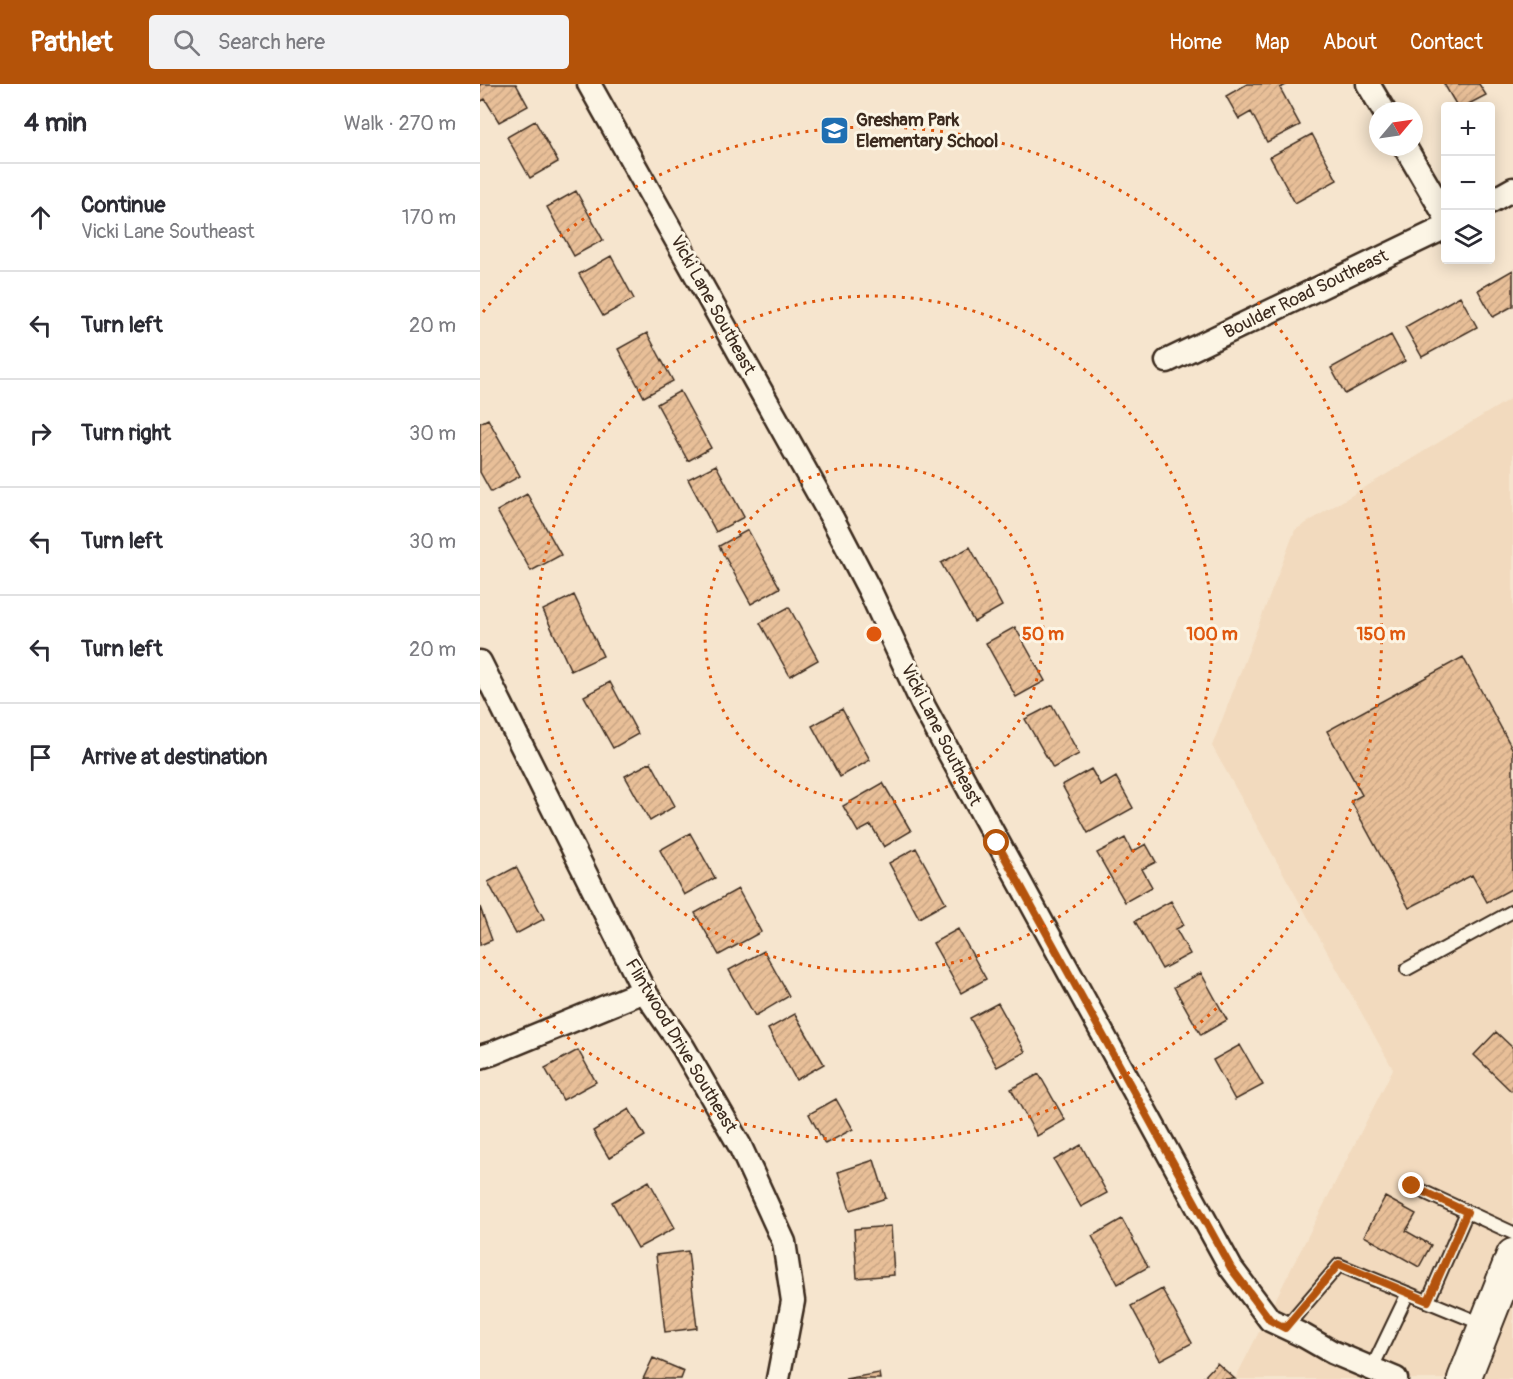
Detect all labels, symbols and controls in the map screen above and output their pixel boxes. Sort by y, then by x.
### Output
search box [149,15,569,69]
text: Pathlet [30,25,113,60]
icon: search [170,26,203,59]
text: Search here [218,28,325,56]
text: Home [1169,29,1222,56]
text: Map [1255,29,1290,56]
text: About [1323,29,1377,56]
text: Contact [1410,29,1483,56]
north arrow [1369,102,1423,156]
map controls [1441,102,1495,264]
button: + [1441,102,1495,156]
text: 4 min [24,107,87,139]
place label: Gresham Park Elementary School [856,109,998,153]
text: Walk · 270 m [344,111,456,136]
school or university icon: Gresham Park Elementary School [819,114,851,146]
button: − [1441,156,1495,210]
text: Continue [81,191,165,219]
icon: ahead [24,201,57,234]
text: 170 m [402,205,456,230]
button: layers [1441,210,1495,264]
text: Vicki Lane Southeast [81,219,255,244]
street label: Vicki Lane Southeast [665,231,761,380]
street label: Boulder Road Southeast [1220,244,1393,344]
icon: left [24,309,57,342]
text: Turn left [81,311,163,339]
text: 20 m [409,313,456,338]
icon: right [24,417,57,450]
text: Turn right [81,419,171,447]
text: 30 m [409,421,456,446]
icon: left [24,525,57,558]
text: Turn left [81,527,163,555]
text: 30 m [409,529,456,554]
text: 50 m [1022,623,1064,646]
text: 100 m [1186,623,1238,646]
text: 150 m [1357,623,1406,646]
centre of rings [864,624,884,644]
icon: left [24,633,57,666]
text: Turn left [81,635,163,663]
text: 20 m [409,637,456,662]
street label: Vicki Lane Southeast [895,660,987,810]
icon: arrive [24,741,57,774]
text: Arrive at destination [81,743,267,771]
route start [983,829,1009,855]
street label: Flintwood Drive Southeast [620,955,743,1138]
route end [1398,1172,1424,1198]

